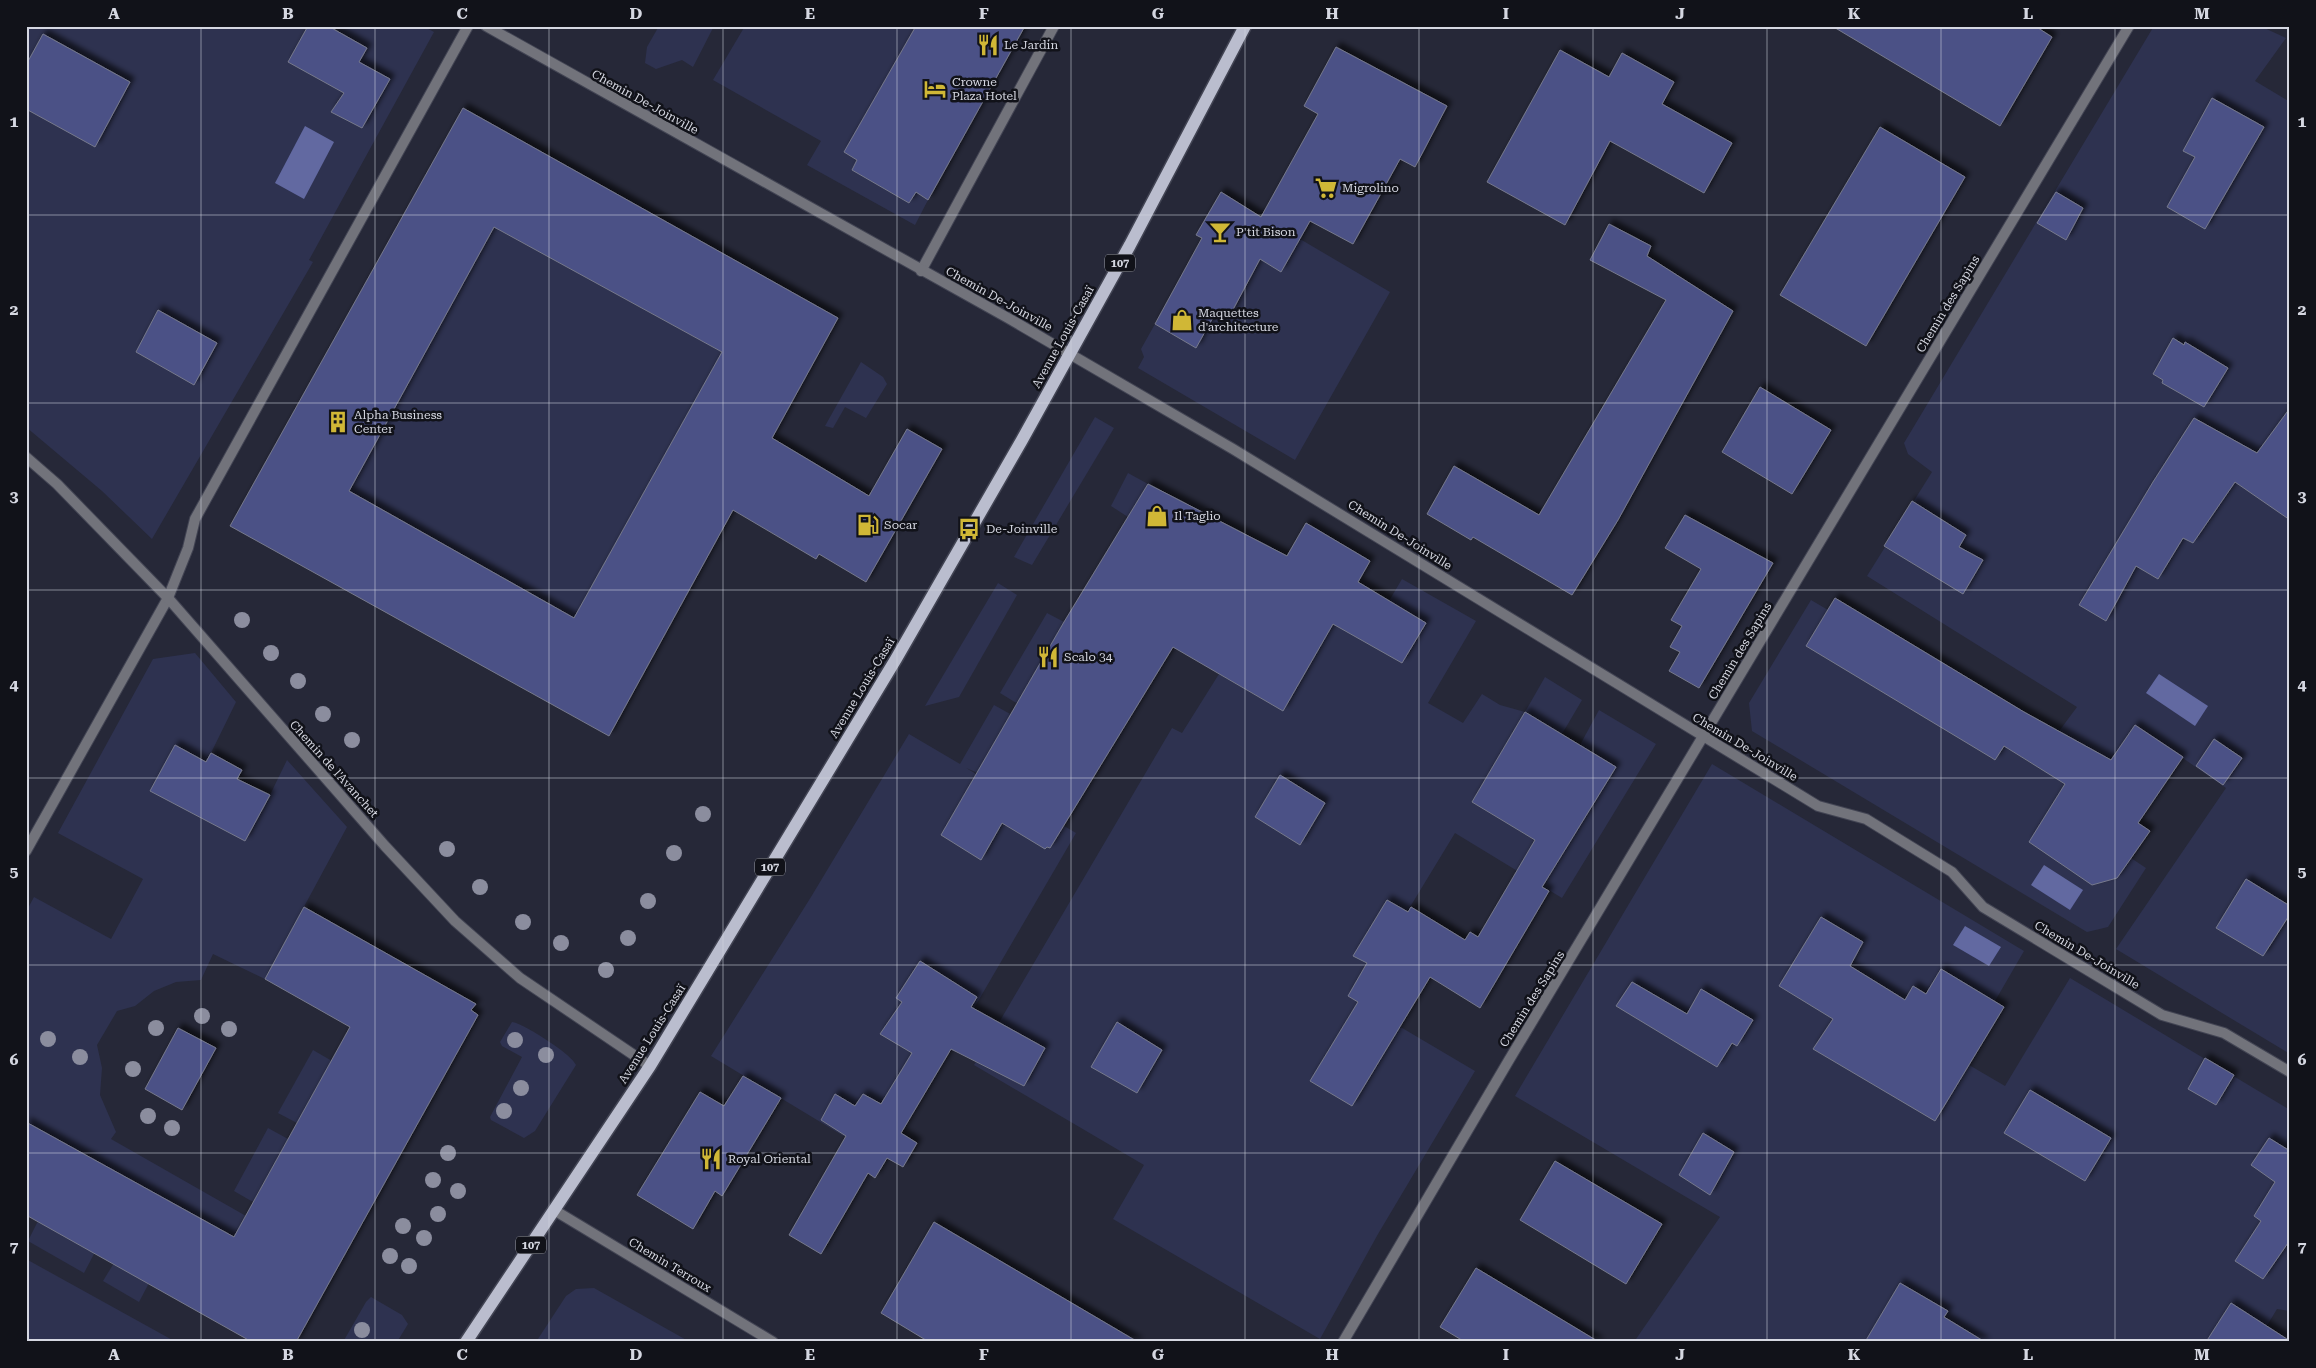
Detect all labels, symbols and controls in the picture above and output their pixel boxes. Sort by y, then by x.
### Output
text: A [108,4,120,23]
text: B [282,4,294,23]
text: C [456,4,468,23]
text: D [630,4,643,23]
text: E [805,4,815,23]
text: F [979,4,989,23]
text: G [1152,4,1165,23]
text: H [1325,4,1339,23]
text: I [1503,4,1509,23]
text: J [1675,4,1685,23]
text: K [1848,4,1861,23]
text: L [2023,4,2033,23]
text: M [2194,4,2210,23]
restaurant icon: Le Jardin [975,32,1001,58]
place label: Le Jardin [1004,38,1058,52]
street label: Chemin De-Joinville [589,67,701,137]
place label: Crowne Plaza Hotel [952,75,1017,103]
hotel icon: Crowne Plaza Hotel [922,76,948,102]
text: 1 [10,112,19,131]
text: 1 [2298,112,2307,131]
supermarket icon: Migrolino [1313,175,1339,201]
place label: Migrolino [1342,181,1399,195]
bar icon: P'tit Bison [1207,219,1233,245]
place label: P'tit Bison [1236,225,1296,239]
street label: Chemin des Sapins [1913,253,1983,355]
road number: 107 [1105,254,1135,272]
street label: Chemin De-Joinville [943,264,1055,334]
street label: Avenue Louis-Casaï [1029,283,1097,390]
text: 2 [10,300,19,319]
text: 2 [2298,300,2307,319]
place label: Maquettes d'architecture [1198,306,1279,334]
shop icon: Maquettes d'architecture [1169,307,1195,333]
place label: Alpha Business Center [354,408,442,436]
building icon: Alpha Business Center [325,409,351,435]
text: 3 [10,487,19,506]
text: 3 [2298,487,2307,506]
street label: Chemin De-Joinville [1345,497,1455,573]
shop icon: Il Taglio [1144,503,1170,529]
place label: Il Taglio [1174,509,1221,523]
fuel station icon: Socar [855,512,881,538]
bus stop icon: De-Joinville [956,516,982,542]
place label: Socar [884,518,917,532]
place label: De-Joinville [986,522,1058,536]
street label: Chemin des Sapins [1705,600,1775,702]
street label: Avenue Louis-Casaï [827,635,898,741]
restaurant icon: Scalo 34 [1035,644,1061,670]
place label: Scalo 34 [1064,650,1113,664]
text: 4 [10,675,19,694]
text: 4 [2298,675,2307,694]
street label: Chemin De-Joinville [1690,710,1800,784]
street label: Chemin de l'Avanchet [287,718,382,821]
road number: 107 [755,859,785,876]
text: 5 [10,862,19,881]
text: 5 [2298,862,2307,881]
street label: Chemin De-Joinville [2032,918,2142,992]
street label: Chemin des Sapins [1497,948,1567,1050]
street label: Avenue Louis-Casaï [616,982,688,1086]
text: 6 [10,1050,19,1069]
text: 6 [2298,1050,2307,1069]
restaurant icon: Royal Oriental [698,1146,724,1172]
place label: Royal Oriental [728,1152,811,1166]
street label: Chemin Terroux [626,1235,714,1295]
road number: 107 [516,1236,546,1254]
text: 7 [10,1237,19,1256]
text: 7 [2298,1237,2307,1256]
text: A [108,1345,120,1364]
text: B [282,1345,294,1364]
text: C [456,1345,468,1364]
text: D [630,1345,643,1364]
text: E [805,1345,815,1364]
text: F [979,1345,989,1364]
text: G [1152,1345,1165,1364]
text: H [1325,1345,1339,1364]
text: I [1503,1345,1509,1364]
text: J [1675,1345,1685,1364]
text: K [1848,1345,1861,1364]
text: L [2023,1345,2033,1364]
text: M [2194,1345,2210,1364]

